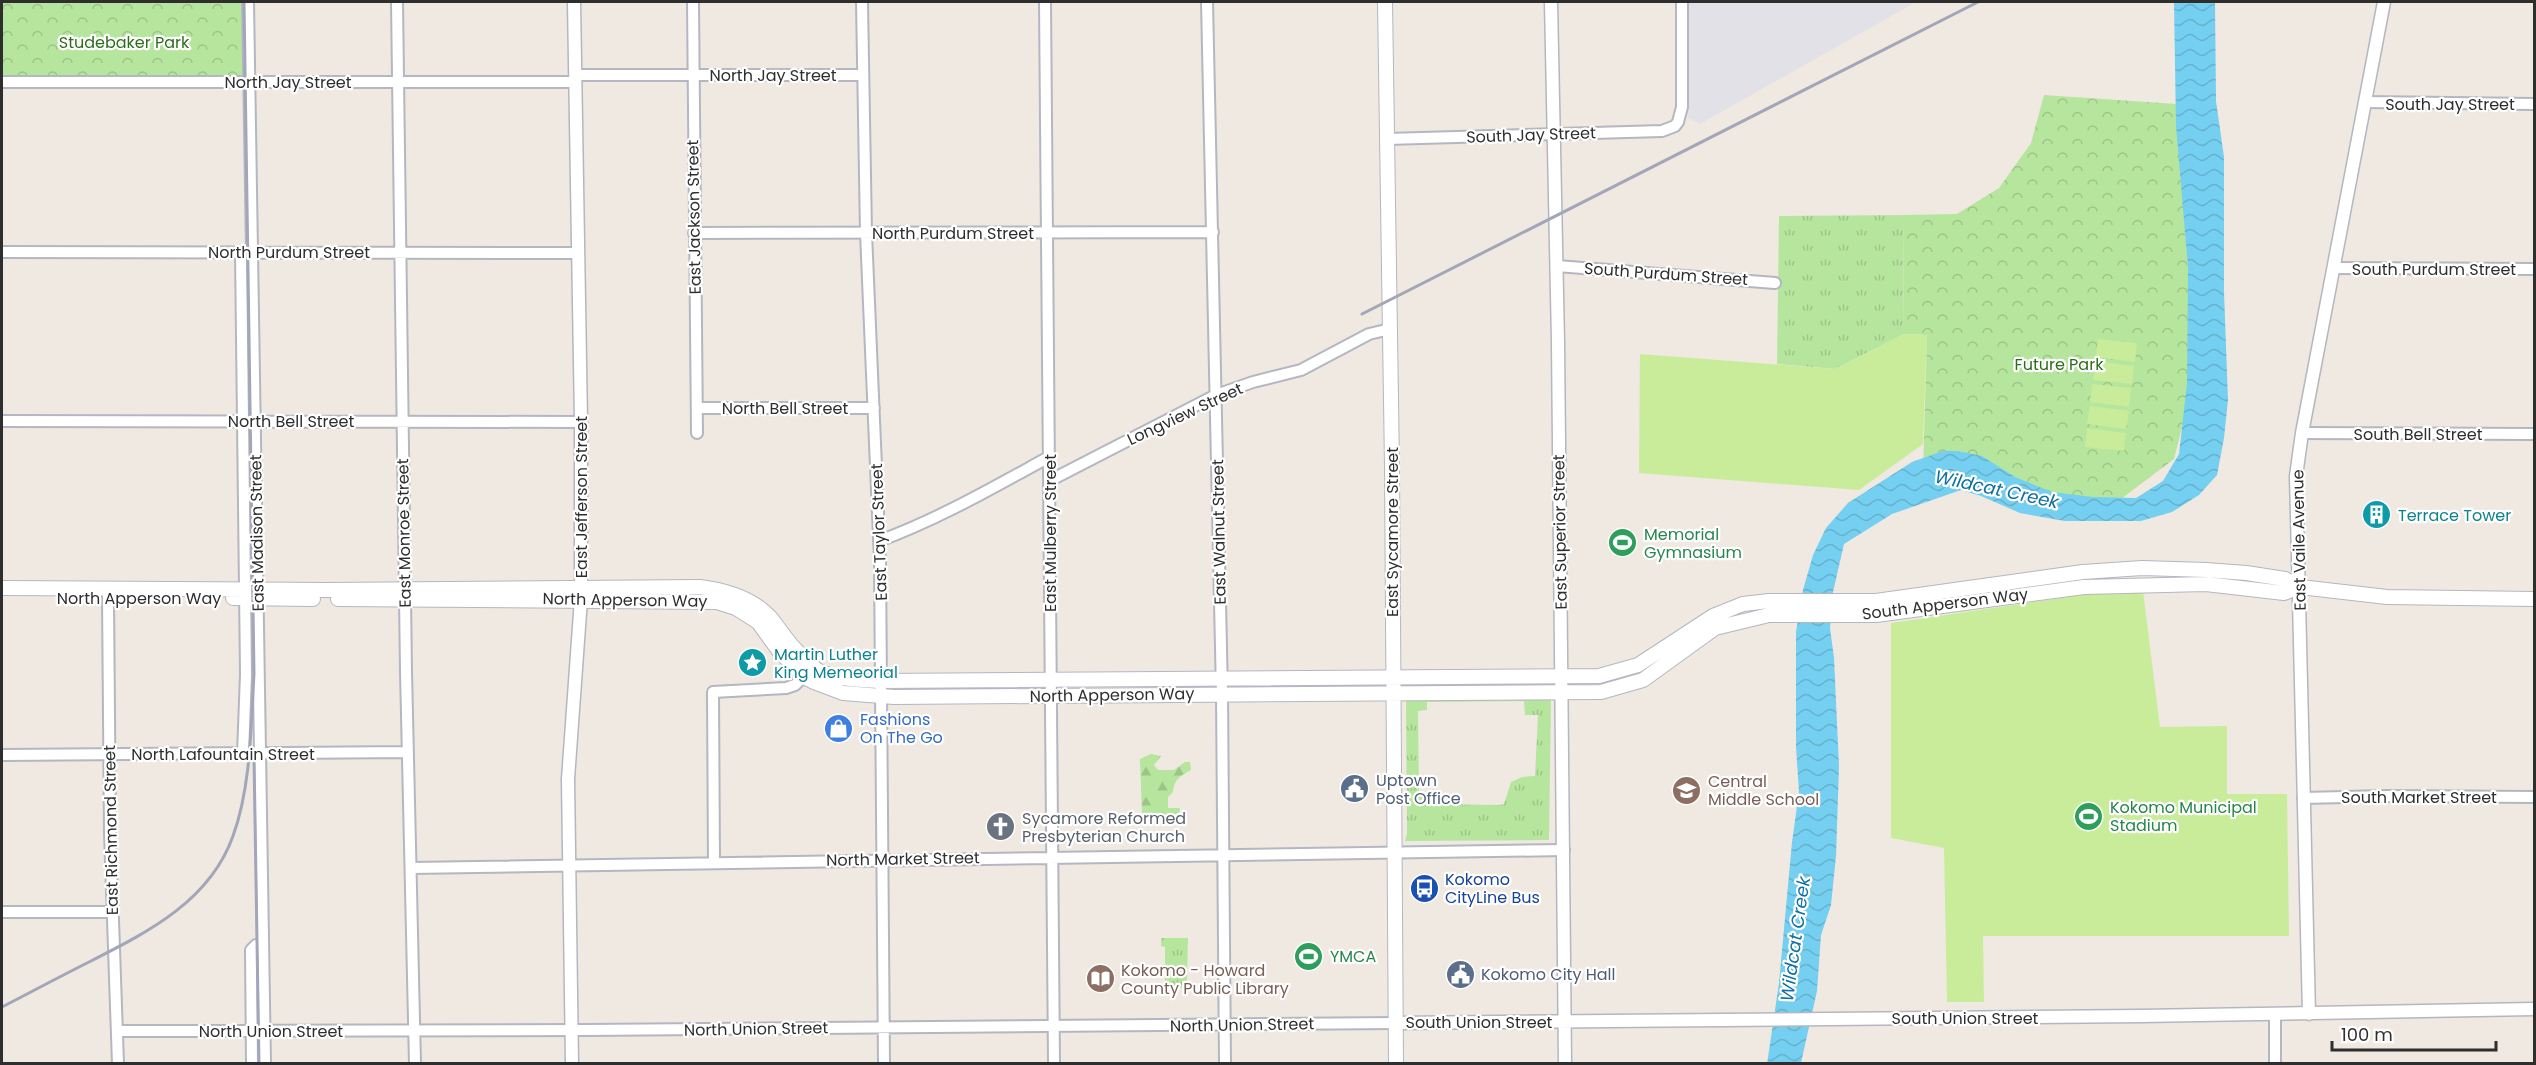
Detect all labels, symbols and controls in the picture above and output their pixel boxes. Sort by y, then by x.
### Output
park label: Studebaker Park [59,31,190,54]
street label: North Jay Street [709,64,837,87]
street label: North Jay Street [224,71,352,94]
street label: South Jay Street [2385,93,2515,116]
street label: South Jay Street [1466,121,1596,149]
street label: East Jackson Street [681,139,707,295]
street label: North Purdum Street [872,222,1034,245]
street label: North Purdum Street [208,241,370,264]
street label: South Purdum Street [1583,257,1749,291]
street label: South Purdum Street [2352,258,2516,281]
park label: Future Park [2015,353,2104,376]
street label: Longview Street [1123,377,1247,451]
street label: North Bell Street [722,397,848,420]
street label: North Bell Street [228,410,354,433]
street label: East Jefferson Street [570,416,593,578]
street label: South Bell Street [2354,423,2483,446]
street label: East Sycamore Street [1381,447,1404,617]
street label: East Madison Street [244,454,270,612]
street label: East Mulberry Street [1039,454,1062,612]
street label: East Superior Street [1547,454,1573,610]
street label: East Monroe Street [391,458,417,608]
street label: East Walnut Street [1206,459,1232,605]
street label: East Taylor Street [865,463,893,601]
water label: Wildcat Creek [1933,464,2062,514]
street label: East Vaile Avenue [2286,469,2312,611]
building icon: Terrace Tower [2361,499,2393,531]
place label: Terrace Tower [2398,504,2511,527]
place label: Memorial Gymnasium [1644,523,1742,564]
sports icon: Memorial Gymnasium [1607,527,1639,559]
street label: South Apperson Way [1861,582,2029,626]
street label: North Apperson Way [57,587,221,610]
street label: North Apperson Way [542,587,708,613]
place label: Martin Luther King Memeorial [774,643,898,684]
place icon: Martin Luther King Memeorial [737,647,769,679]
street label: North Apperson Way [1029,682,1195,708]
place label: Fashions On The Go [860,708,943,749]
shop icon: Fashions On The Go [823,712,855,744]
street label: North Lafountain Street [131,743,315,766]
street label: East Richmond Street [98,745,124,915]
place label: Uptown Post Office [1376,769,1461,810]
place label: Central Middle School [1708,770,1819,811]
public building icon: Uptown Post Office [1339,773,1371,805]
school or university icon: Central Middle School [1671,774,1703,806]
street label: South Market Street [2341,786,2497,809]
place label: Kokomo Municipal Stadium [2110,796,2257,837]
sports icon: Kokomo Municipal Stadium [2073,800,2105,832]
place label: Sycamore Reformed Presbyterian Church [1022,807,1186,848]
church icon: Sycamore Reformed Presbyterian Church [985,811,1017,843]
street label: North Market Street [826,846,980,872]
place label: Kokomo CityLine Bus [1445,868,1540,909]
bus stop icon: Kokomo CityLine Bus [1408,872,1440,904]
water label: Wildcat Creek [1774,874,1816,1003]
sports icon: YMCA [1293,940,1325,972]
place label: YMCA [1330,945,1376,968]
public building icon: Kokomo City Hall [1444,958,1476,990]
place label: Kokomo - Howard County Public Library [1121,959,1289,1000]
library icon: Kokomo - Howard County Public Library [1084,963,1116,995]
place label: Kokomo City Hall [1481,963,1615,986]
street label: South Union Street [1892,1007,2039,1030]
street label: South Union Street [1406,1011,1553,1034]
street label: North Union Street [1170,1012,1315,1038]
scale bar [2332,1014,2496,1052]
street label: North Union Street [684,1016,829,1042]
street label: North Union Street [199,1020,343,1043]
text: 100 m [2341,1022,2393,1047]

